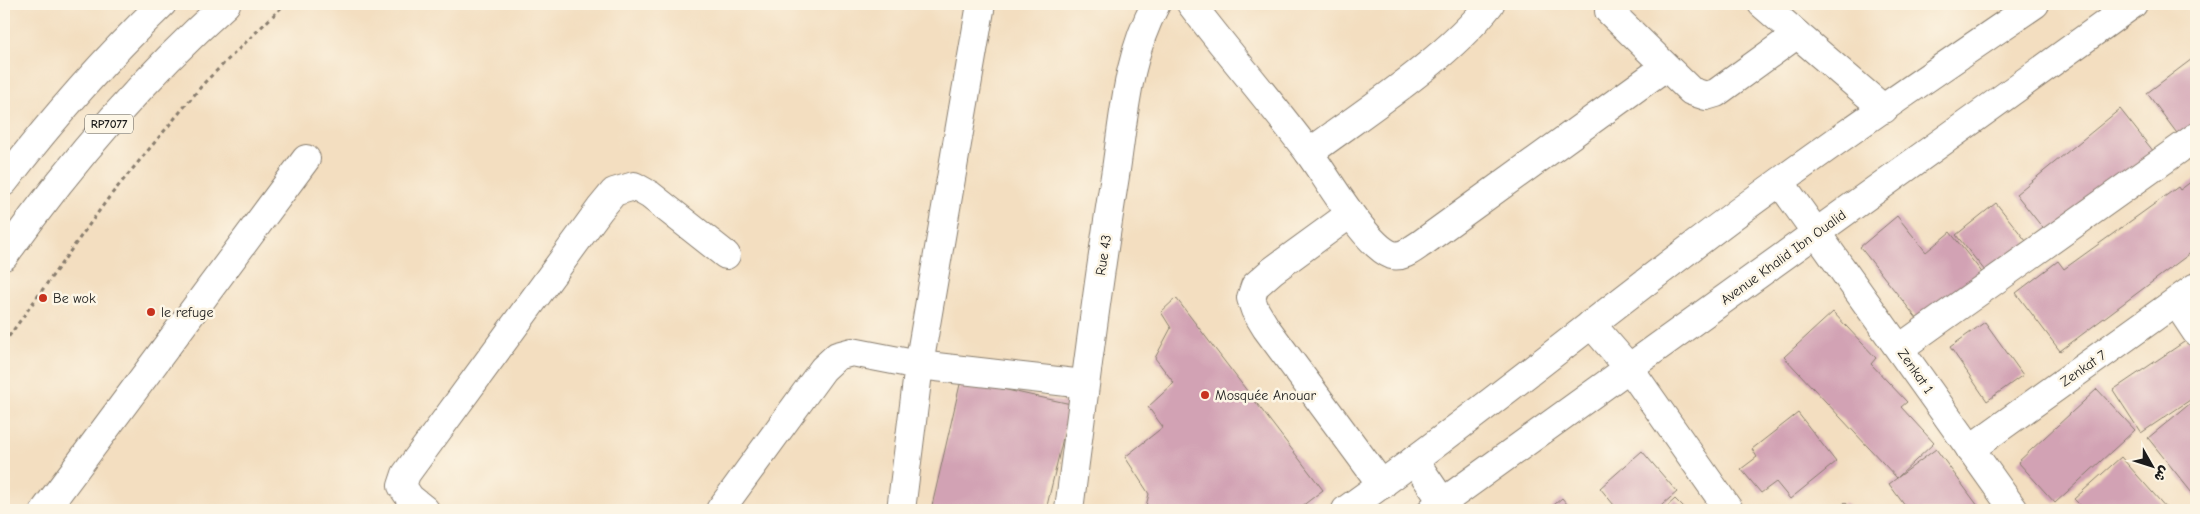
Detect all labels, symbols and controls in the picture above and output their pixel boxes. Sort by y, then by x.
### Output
road number: RP7077 [85,115,133,134]
street label: Avenue Khalid Ibn Oualid [1717,206,1849,309]
street label: Rue 43 [1092,233,1115,277]
place label: Be wok [53,290,96,307]
marker: Be wok [37,292,49,304]
place label: le refuge [161,304,214,321]
marker: le refuge [145,306,157,318]
street label: Zenkat 1 [1894,346,1937,397]
street label: Zenkat 7 [2057,346,2110,390]
place label: Mosquée Anouar [1215,387,1317,404]
marker: Mosquée Anouar [1199,389,1211,401]
north arrow [2128,442,2178,492]
text: ش [2150,463,2173,485]

